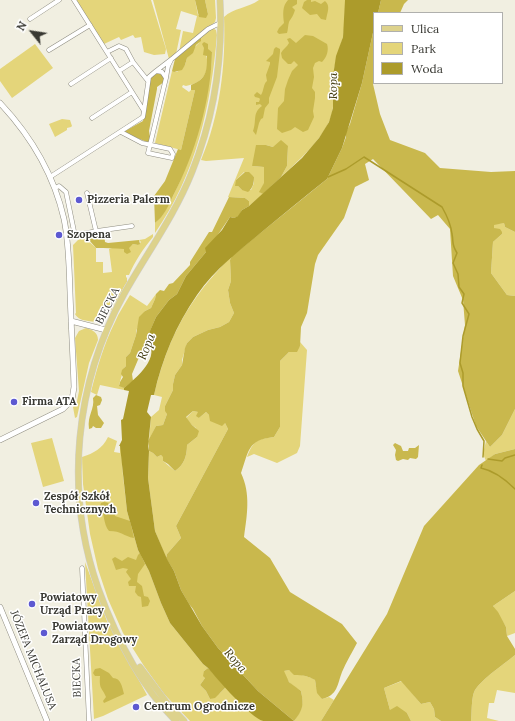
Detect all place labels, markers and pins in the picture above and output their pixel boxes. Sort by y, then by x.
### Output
place label: Pizzeria Palerm [87,193,170,207]
marker: Pizzeria Palerm [74,195,84,205]
place label: Szopena [67,228,111,242]
marker: Szopena [54,230,64,240]
place label: Firma ATA [22,395,76,409]
marker: Firma ATA [9,397,19,407]
place label: Zespół Szkół Technicznych [44,490,116,516]
marker: Zespół Szkół Technicznych [31,498,41,508]
place label: Powiatowy Urząd Pracy [40,591,104,617]
marker: Powiatowy Urząd Pracy [27,599,37,609]
place label: Powiatowy Zarząd Drogowy [52,620,137,646]
marker: Powiatowy Zarząd Drogowy [39,628,49,638]
place label: Centrum Ogrodnicze [144,700,255,714]
marker: Centrum Ogrodnicze [131,702,141,712]

